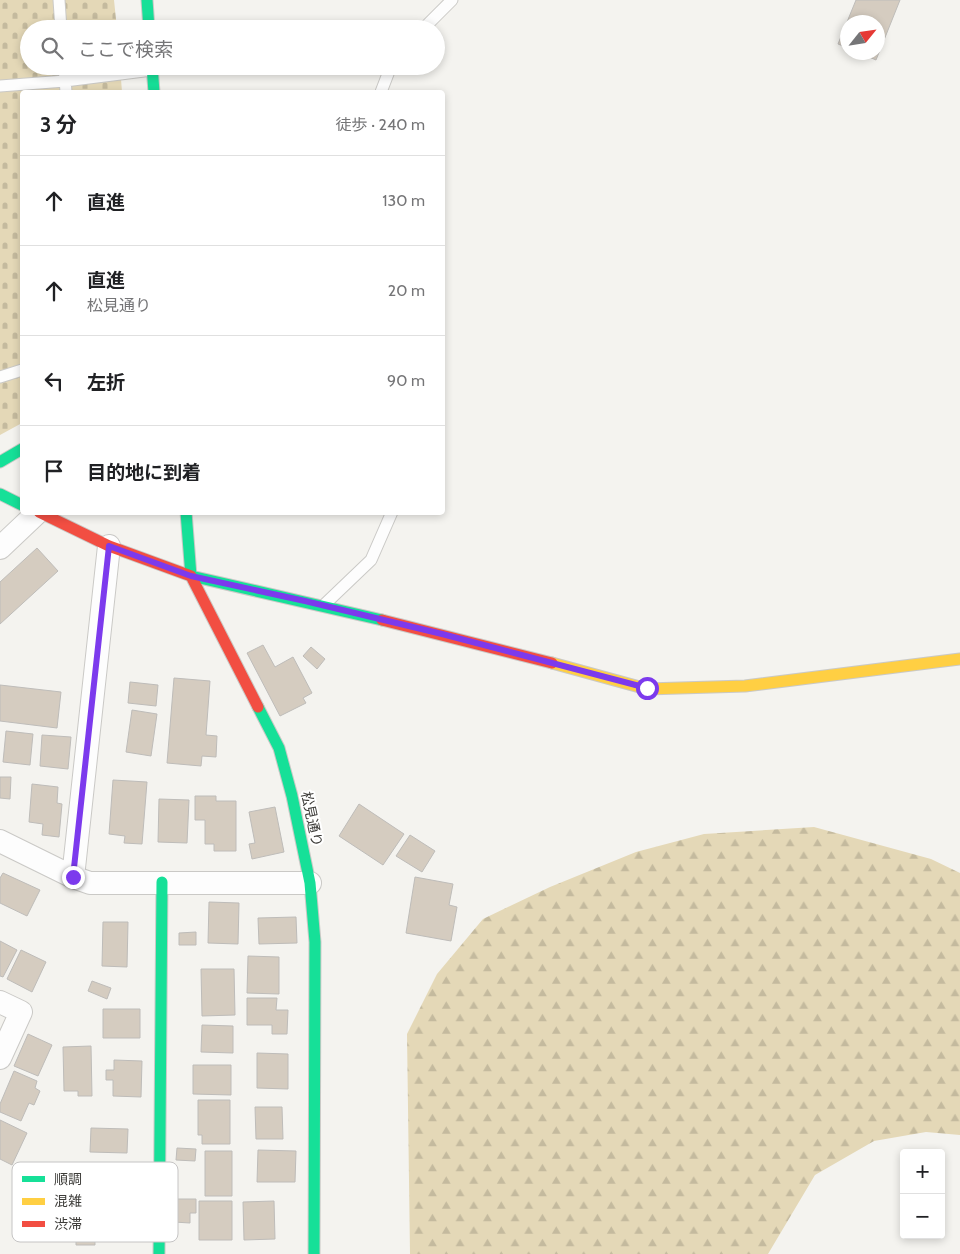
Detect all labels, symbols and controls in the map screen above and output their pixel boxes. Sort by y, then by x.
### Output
north arrow [840,15,885,60]
search box [20,20,445,75]
icon: search [38,34,66,62]
text: ここで検索 [78,38,173,61]
text: 3 分 [40,112,77,137]
text: 徒歩 · 240 m [336,115,425,134]
icon: ahead [40,187,68,215]
text: 直進 [87,191,125,214]
text: 130 m [382,191,425,210]
text: 直進 [87,269,125,292]
icon: ahead [40,277,68,305]
text: 20 m [388,281,425,300]
text: 松見通り [87,296,151,315]
icon: left [40,367,68,395]
text: 左折 [87,371,125,394]
text: 90 m [387,371,425,390]
icon: arrive [40,457,68,485]
text: 目的地に到着 [87,461,201,484]
route start [636,677,659,700]
street label: 松見通り [297,790,327,848]
route end [62,866,85,889]
map controls [900,1149,945,1239]
button: + [900,1149,945,1194]
legend [12,1162,178,1242]
text: 順調 [54,1170,82,1188]
text: 混雑 [54,1192,82,1210]
button: − [900,1194,945,1239]
text: 渋滞 [54,1215,82,1233]

